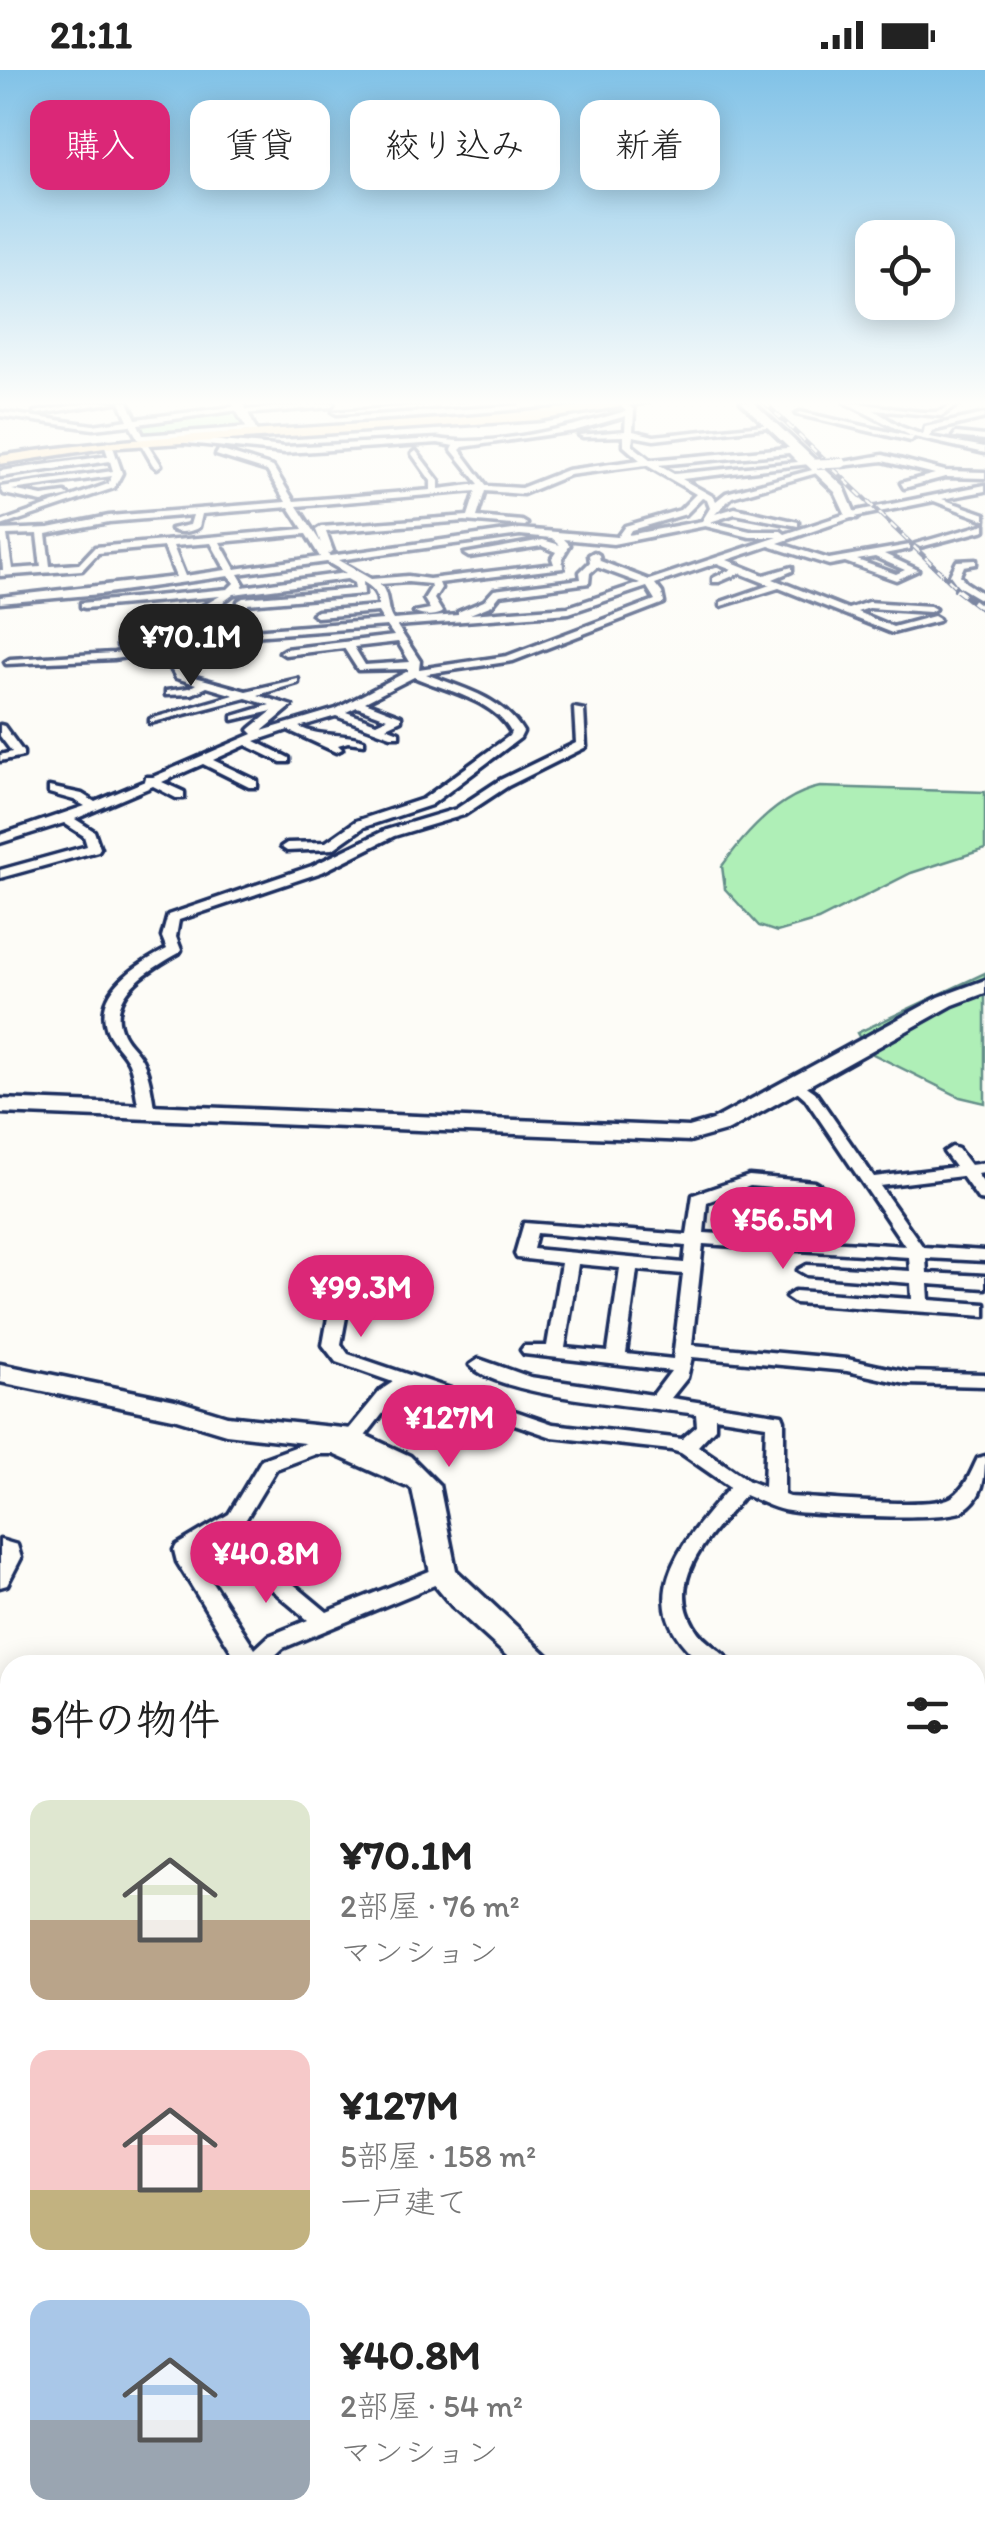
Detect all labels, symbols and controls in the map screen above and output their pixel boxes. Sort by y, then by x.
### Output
text: 21:11 [50,12,132,58]
chip: 購入 [30,100,170,190]
chip: 賃貸 [190,100,330,190]
chip: 絞り込み [350,100,560,190]
chip: 新着 [580,100,720,190]
map controls [855,220,955,320]
button: locate [855,220,955,320]
pin: ¥70.1M [110,604,272,689]
text: ¥70.1M [140,617,242,655]
pin: ¥56.5M [702,1187,864,1272]
text: ¥56.5M [732,1200,834,1238]
pin: ¥99.3M [280,1255,442,1340]
text: ¥99.3M [310,1268,412,1306]
pin: ¥127M [379,1385,519,1470]
text: ¥127M [404,1398,494,1436]
pin: ¥40.8M [185,1521,347,1606]
text: ¥40.8M [212,1534,320,1572]
icon: filters [900,1688,955,1743]
text: 5件の物件 [30,1694,220,1745]
text: ¥70.1M [340,1829,473,1880]
icon: home [110,1840,230,1960]
text: 2部屋 · 76 m² [340,1887,520,1925]
text: マンション [340,1933,499,1971]
text: ¥127M [340,2079,459,2130]
icon: home [110,2090,230,2210]
text: 5部屋 · 158 m² [340,2137,536,2175]
text: 一戸建て [340,2183,468,2221]
text: ¥40.8M [340,2329,481,2380]
icon: home [110,2340,230,2460]
text: 2部屋 · 54 m² [340,2387,523,2425]
text: マンション [340,2433,499,2471]

